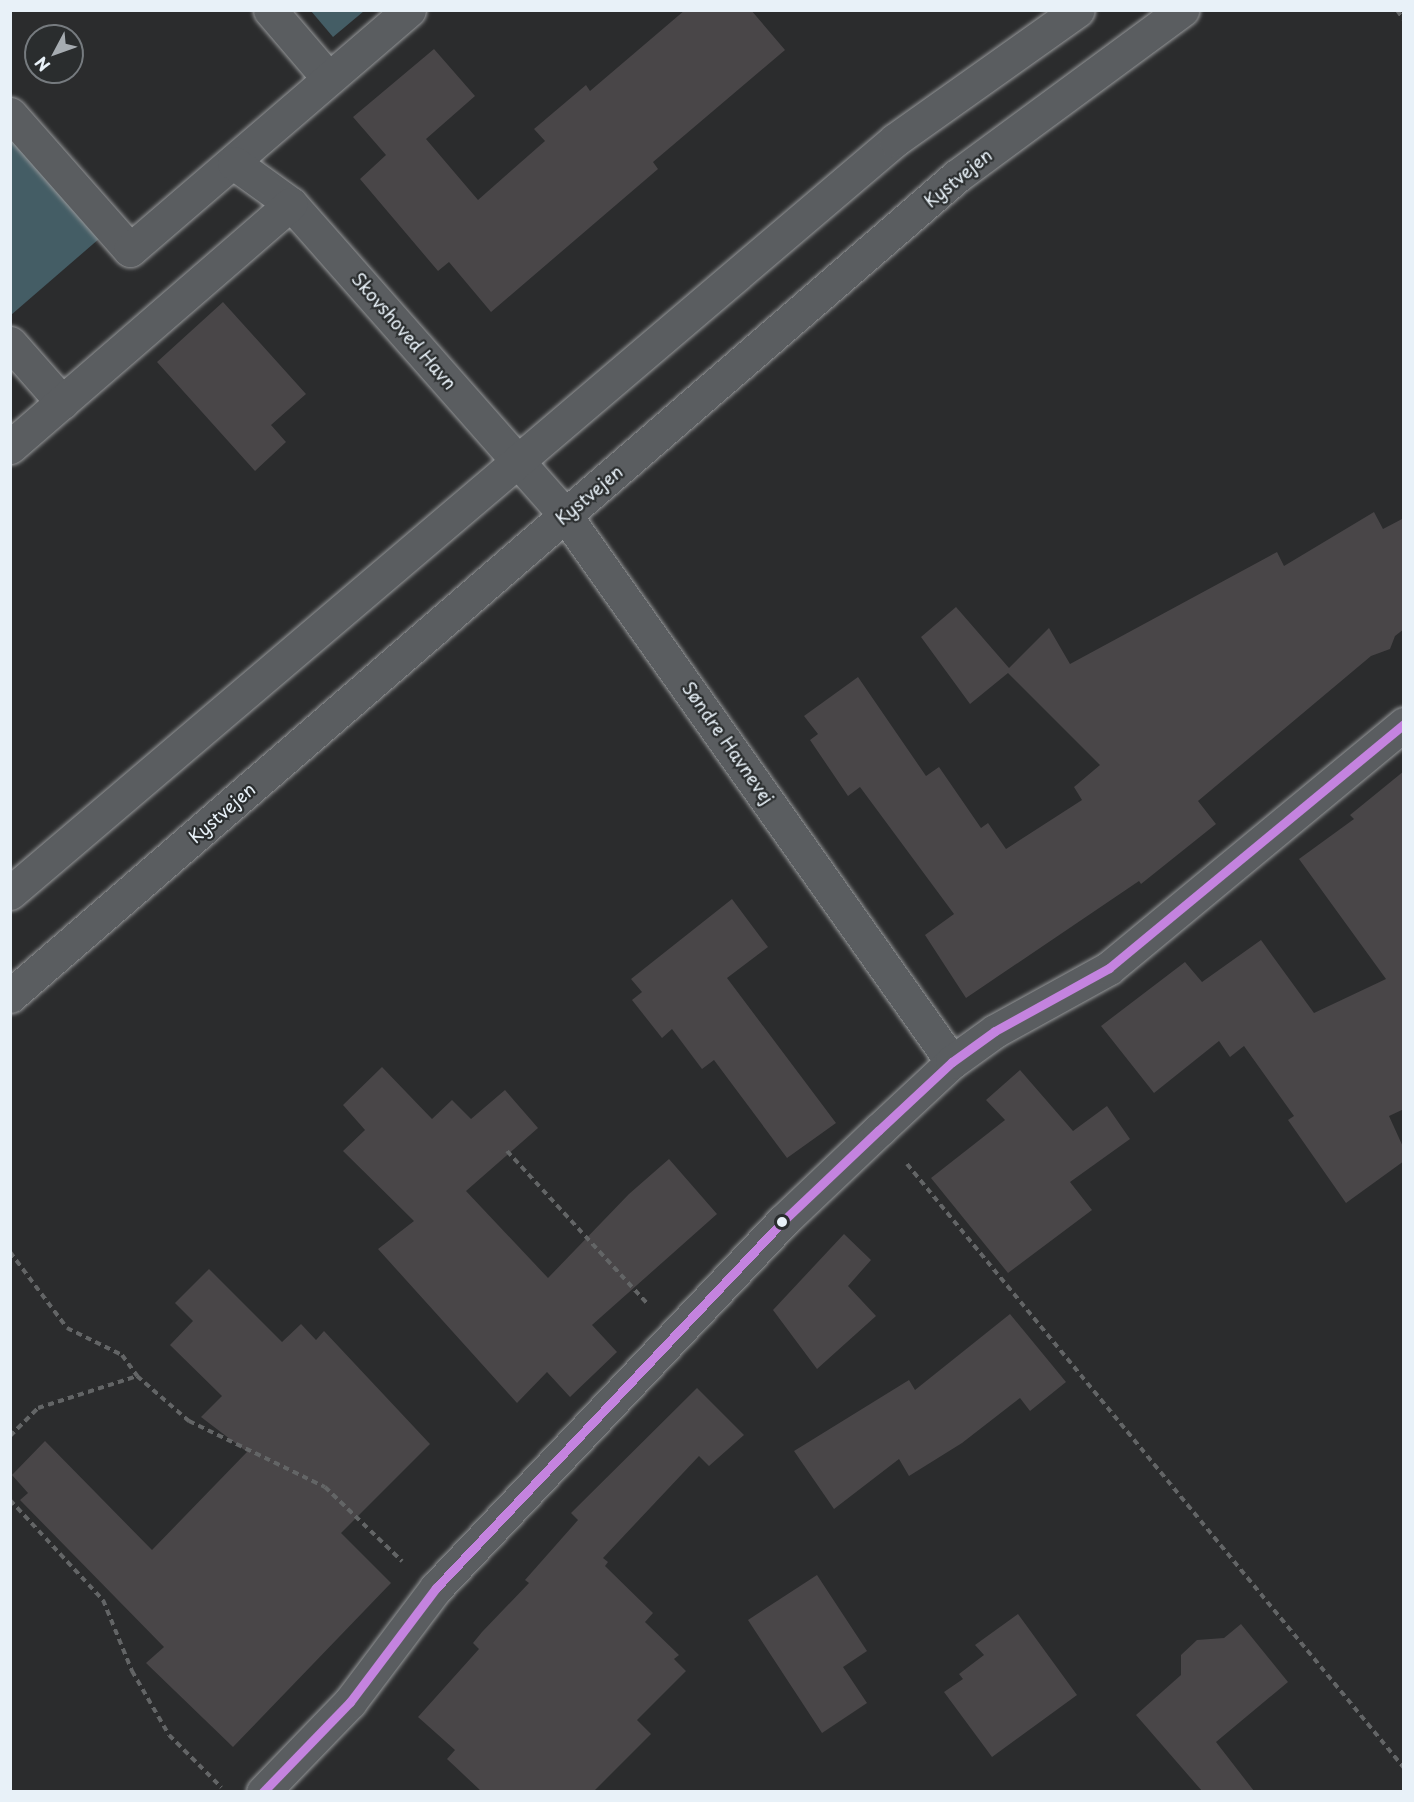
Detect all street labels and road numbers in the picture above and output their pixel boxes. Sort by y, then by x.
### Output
street label: Kystvejen [920,144,996,212]
street label: Skovshoved Havn [347,267,461,395]
street label: Kystvejen [551,461,627,529]
street label: Søndre Havnevej [678,678,778,808]
street label: Kystvejen [184,778,260,848]

